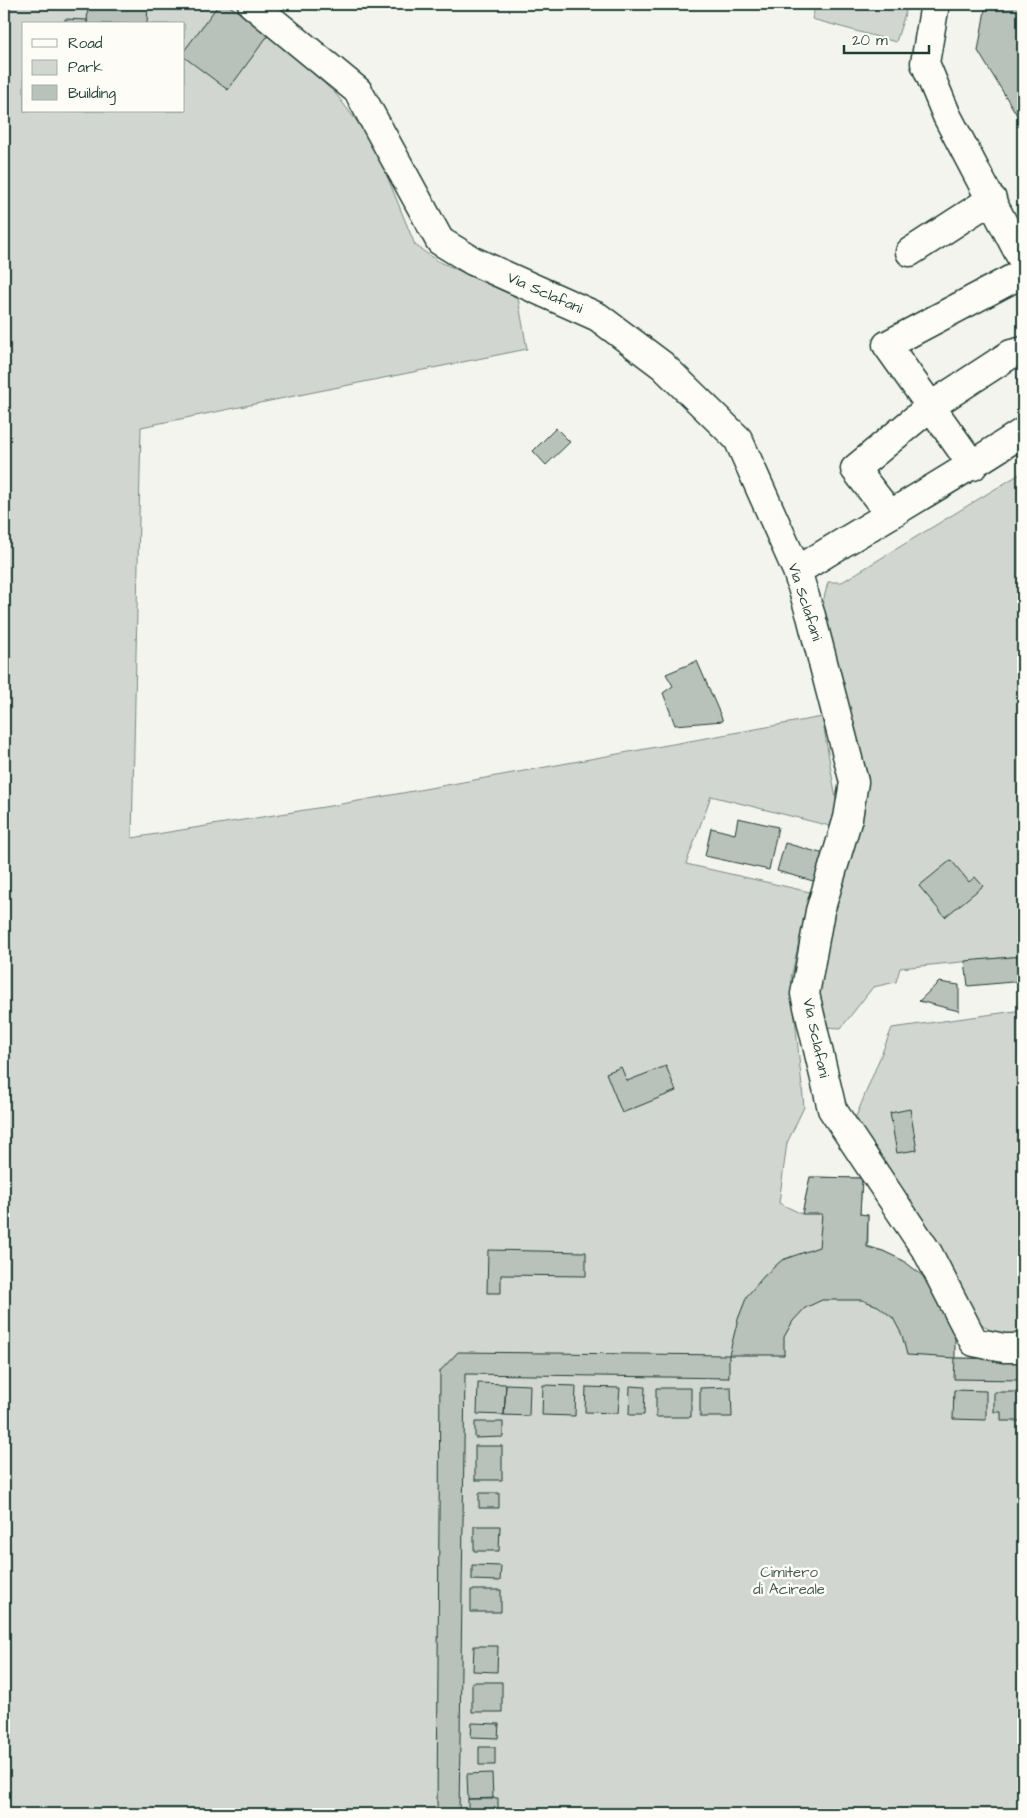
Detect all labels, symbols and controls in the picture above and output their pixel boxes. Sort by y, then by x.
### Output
legend [22,22,185,112]
scale bar [844,22,930,54]
text: 20 m [852,30,888,51]
text: Road [68,33,103,54]
text: Park [68,57,103,78]
text: Building [68,83,116,105]
street label: Via Sclafani [504,267,587,319]
street label: Via Sclafani [783,560,828,644]
street label: Via Sclafani [797,996,835,1080]
park label: Cimitero di Acireale [753,1562,825,1600]

